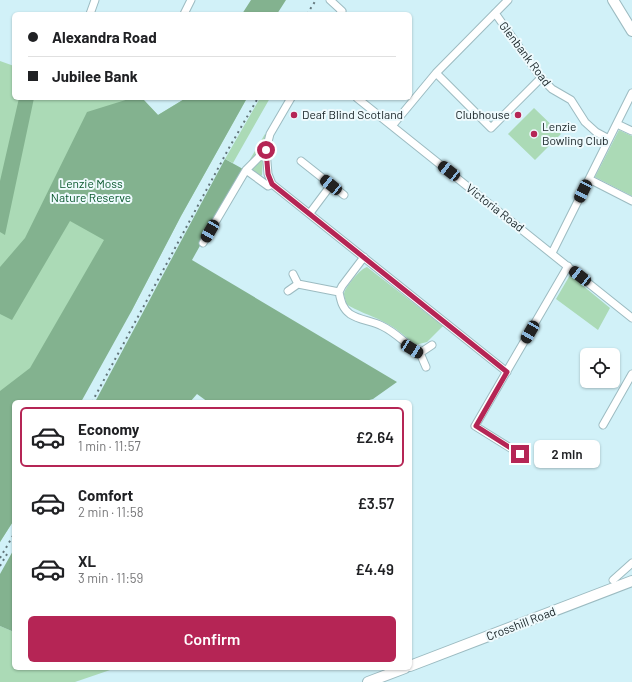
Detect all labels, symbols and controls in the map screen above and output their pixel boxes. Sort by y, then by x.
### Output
street label: Glenbank Road [497,18,555,88]
text: Alexandra Road [52,28,157,46]
text: Jubilee Bank [52,67,138,85]
place label: Deaf Blind Scotland [302,107,403,121]
place label: Clubhouse [455,107,510,121]
marker: Deaf Blind Scotland [289,110,299,120]
marker: Clubhouse [513,110,523,120]
place label: Lenzie Bowling Club [542,119,609,147]
marker: Lenzie Bowling Club [529,129,539,139]
route start [257,141,275,159]
car [436,159,462,183]
car [318,173,344,197]
park label: Lenzie Moss Nature Reserve [51,176,131,204]
car [572,178,594,204]
street label: Victoria Road [464,180,527,234]
car [199,218,221,244]
car [567,264,593,288]
car [519,319,541,345]
car [399,338,425,360]
map controls [580,348,620,388]
button: locate [580,348,620,388]
icon: car [30,419,66,455]
text: Economy [78,420,139,438]
text: £2.64 [356,428,394,446]
text: 1 min · 11:57 [78,438,141,454]
callout: 2 min [534,440,600,468]
route end [511,445,529,463]
text: 2 min [552,446,582,462]
icon: car [30,485,66,521]
text: Comfort [78,486,133,504]
text: £3.57 [358,494,394,512]
text: 2 min · 11:58 [78,504,144,520]
icon: car [30,551,66,587]
text: XL [78,552,96,570]
text: £4.49 [355,560,394,578]
text: 3 min · 11:59 [78,570,143,586]
street label: Crosshill Road [484,603,557,643]
button: Confirm [28,616,396,662]

